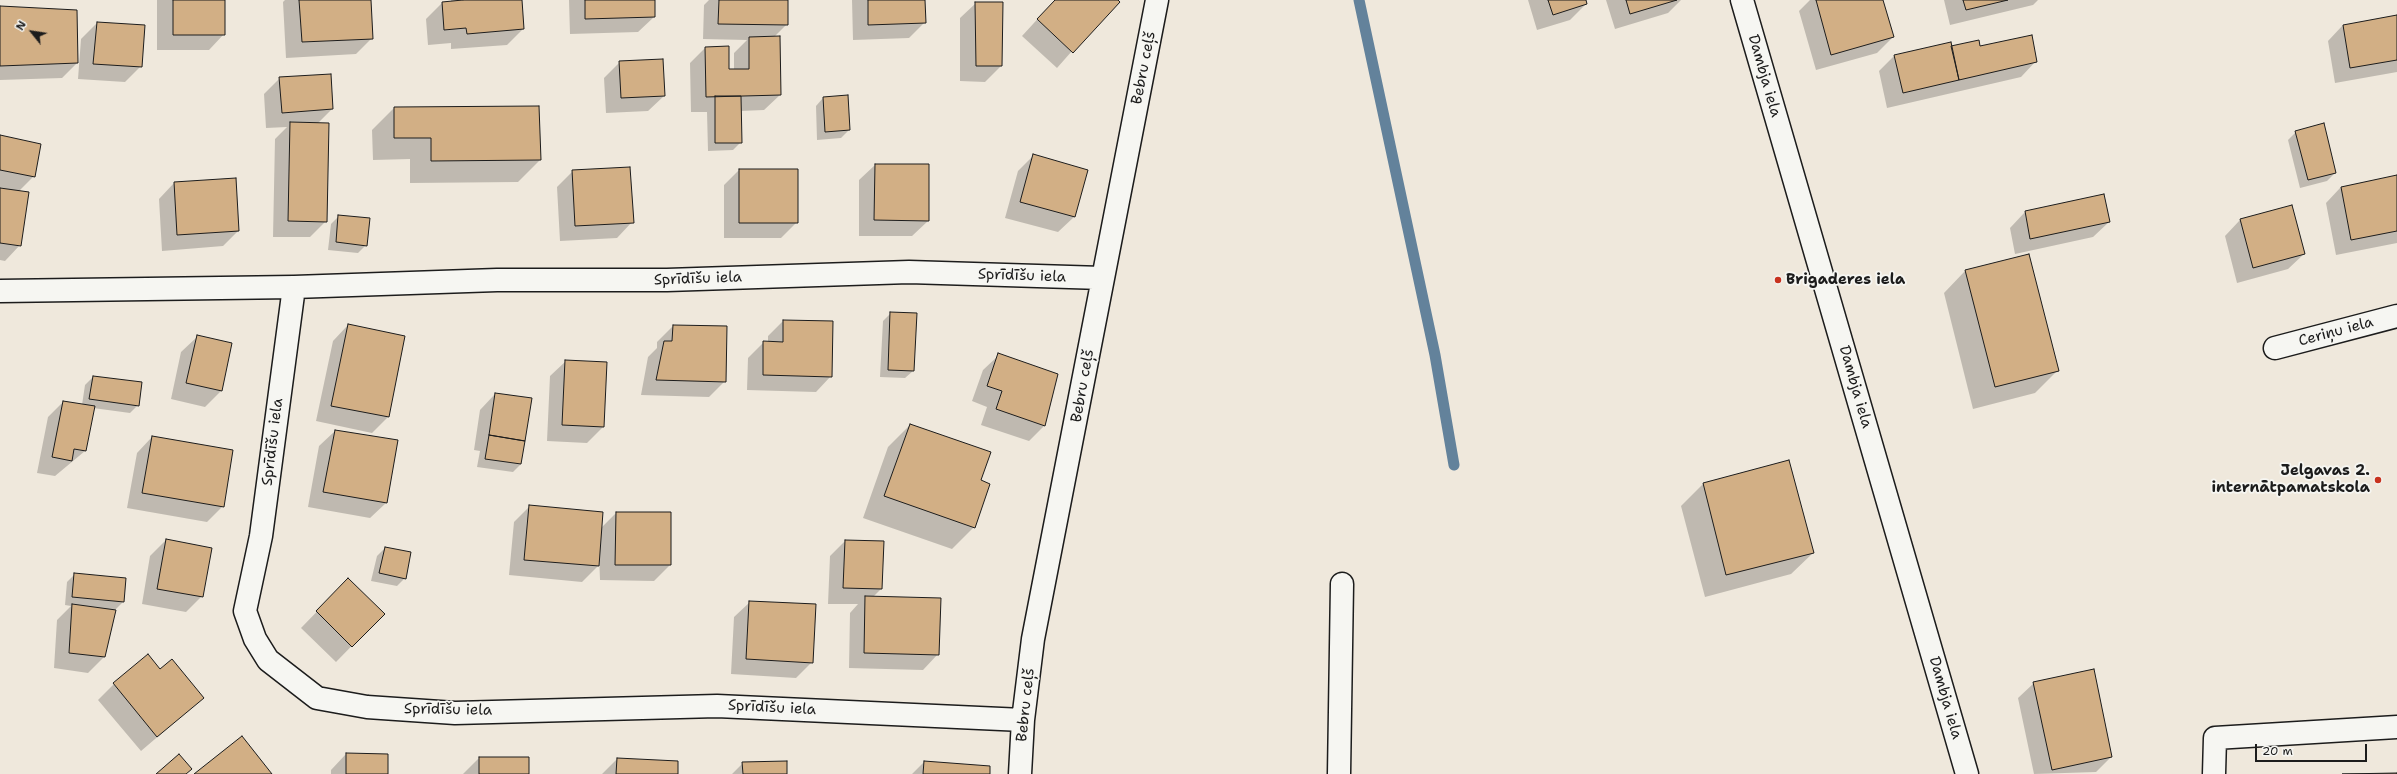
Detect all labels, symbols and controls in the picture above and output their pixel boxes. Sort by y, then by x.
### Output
north arrow [12,12,52,52]
text: N [12,18,30,33]
street label: Bebru ceļš [1128,30,1160,106]
street label: Dambja iela [1744,33,1784,119]
street label: Sprīdīšu iela [978,265,1066,287]
street label: Sprīdīšu iela [654,268,742,290]
place label: Brigaderes iela [1786,271,1905,289]
marker: Brigaderes iela [1773,275,1783,285]
street label: Ceriņu iela [2297,313,2375,351]
street label: Dambja iela [1835,344,1875,430]
street label: Bebru ceļš [1068,348,1098,424]
street label: Sprīdīšu iela [259,397,287,487]
place label: Jelgavas 2. internātpamatskola [2212,462,2370,497]
marker: Jelgavas 2. internātpamatskola [2373,475,2383,485]
street label: Dambja iela [1925,655,1965,741]
street label: Bebru ceļš [1013,667,1039,743]
street label: Sprīdīšu iela [728,697,816,719]
street label: Sprīdīšu iela [404,700,492,720]
scale bar [2257,736,2369,762]
text: 20 m [2262,743,2293,759]

